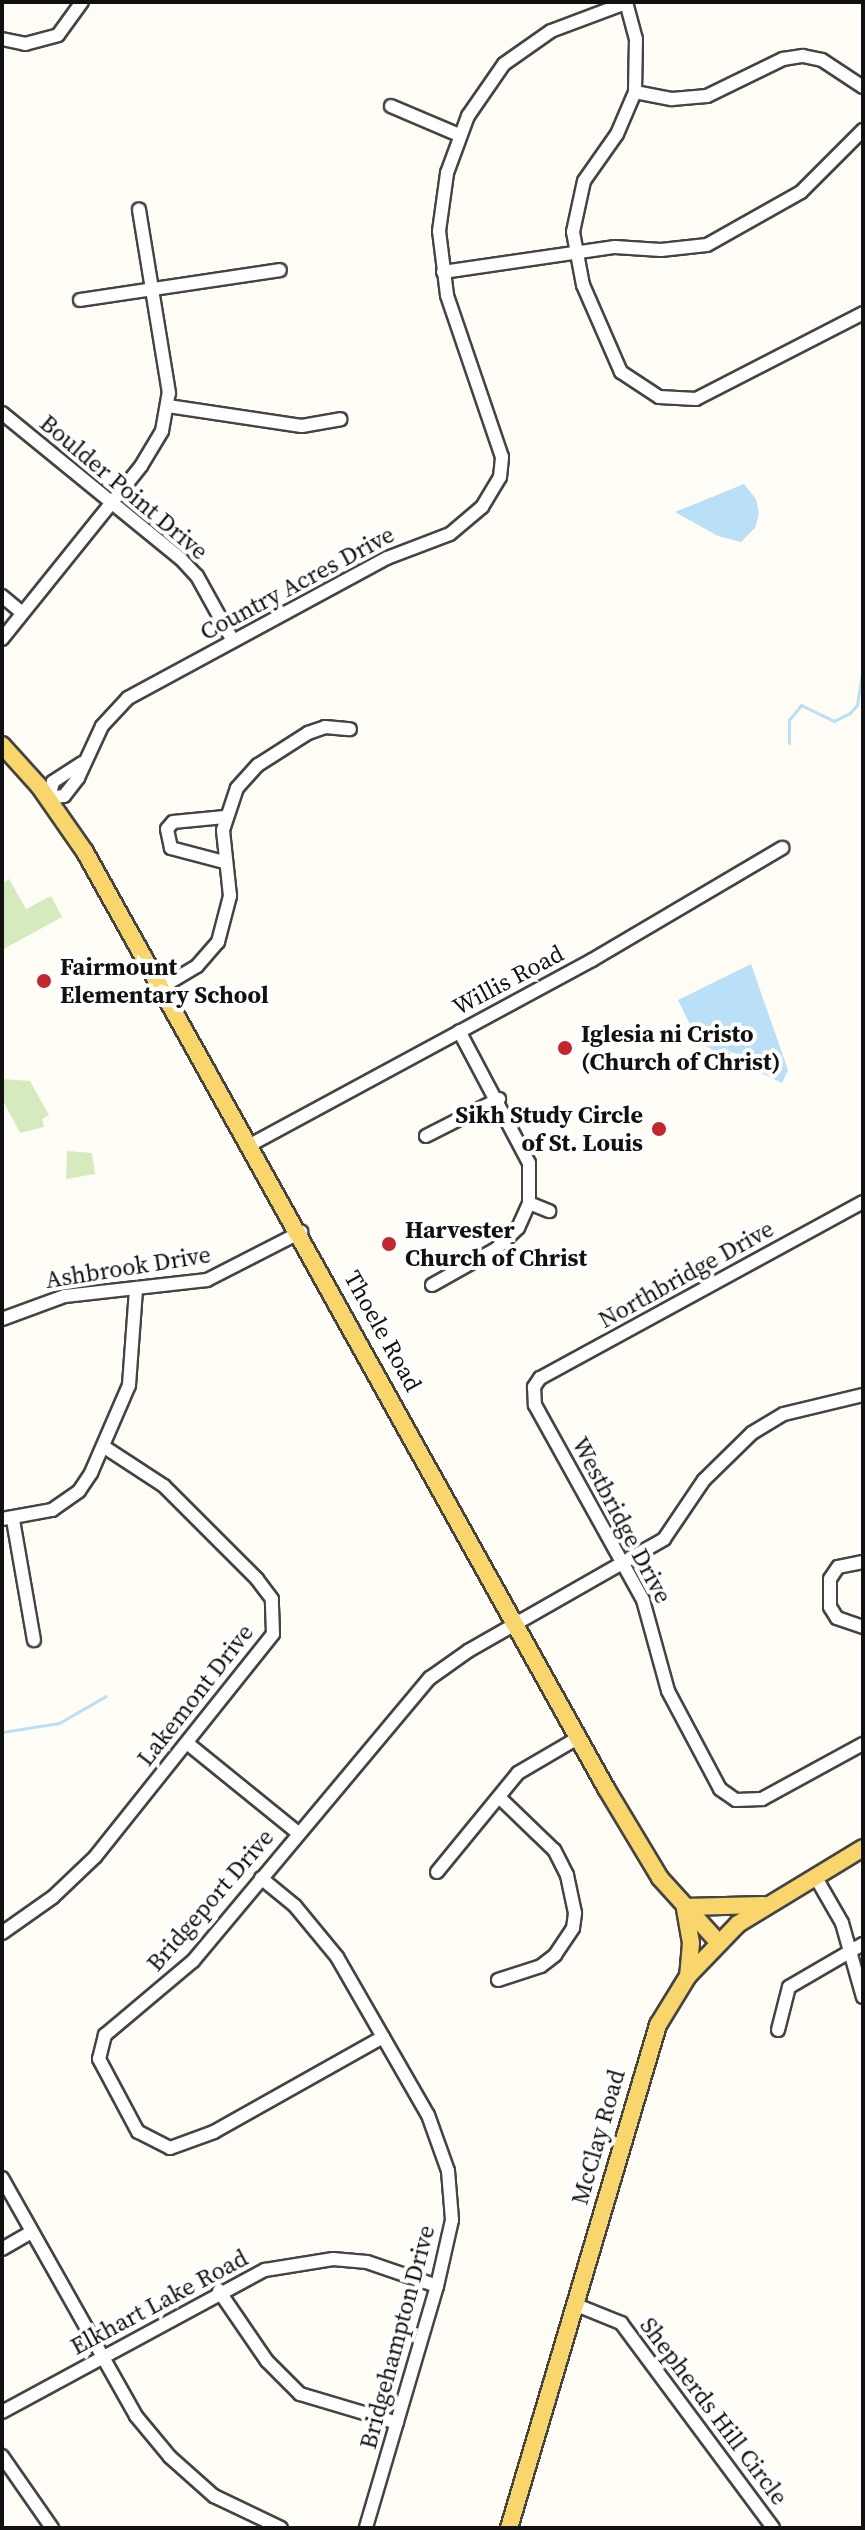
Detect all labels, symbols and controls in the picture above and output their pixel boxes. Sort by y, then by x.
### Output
street label: Boulder Point Drive [34,408,214,566]
street label: Country Acres Drive [195,520,399,646]
street label: Willis Road [448,939,568,1021]
place label: Fairmount Elementary School [60,953,269,1009]
marker: Fairmount Elementary School [35,972,53,990]
place label: Iglesia ni Cristo (Church of Christ) [581,1020,781,1076]
marker: Iglesia ni Cristo (Church of Christ) [556,1039,574,1057]
place label: Sikh Study Circle of St. Louis [455,1101,643,1157]
marker: Sikh Study Circle of St. Louis [650,1120,668,1138]
street label: Northbridge Drive [593,1214,779,1334]
place label: Harvester Church of Christ [405,1216,587,1272]
marker: Harvester Church of Christ [380,1235,398,1253]
street label: Ashbrook Drive [43,1240,213,1294]
street label: Thoele Road [338,1266,428,1396]
street label: Westbridge Drive [566,1432,678,1608]
street label: Lakemont Drive [131,1618,259,1772]
street label: Bridgeport Drive [140,1823,280,1977]
street label: McClay Road [565,2066,631,2208]
street label: Bridgehampton Drive [353,2222,441,2452]
street label: Elkhart Lake Road [65,2243,253,2361]
street label: Shepherds Hill Circle [634,2312,794,2510]

